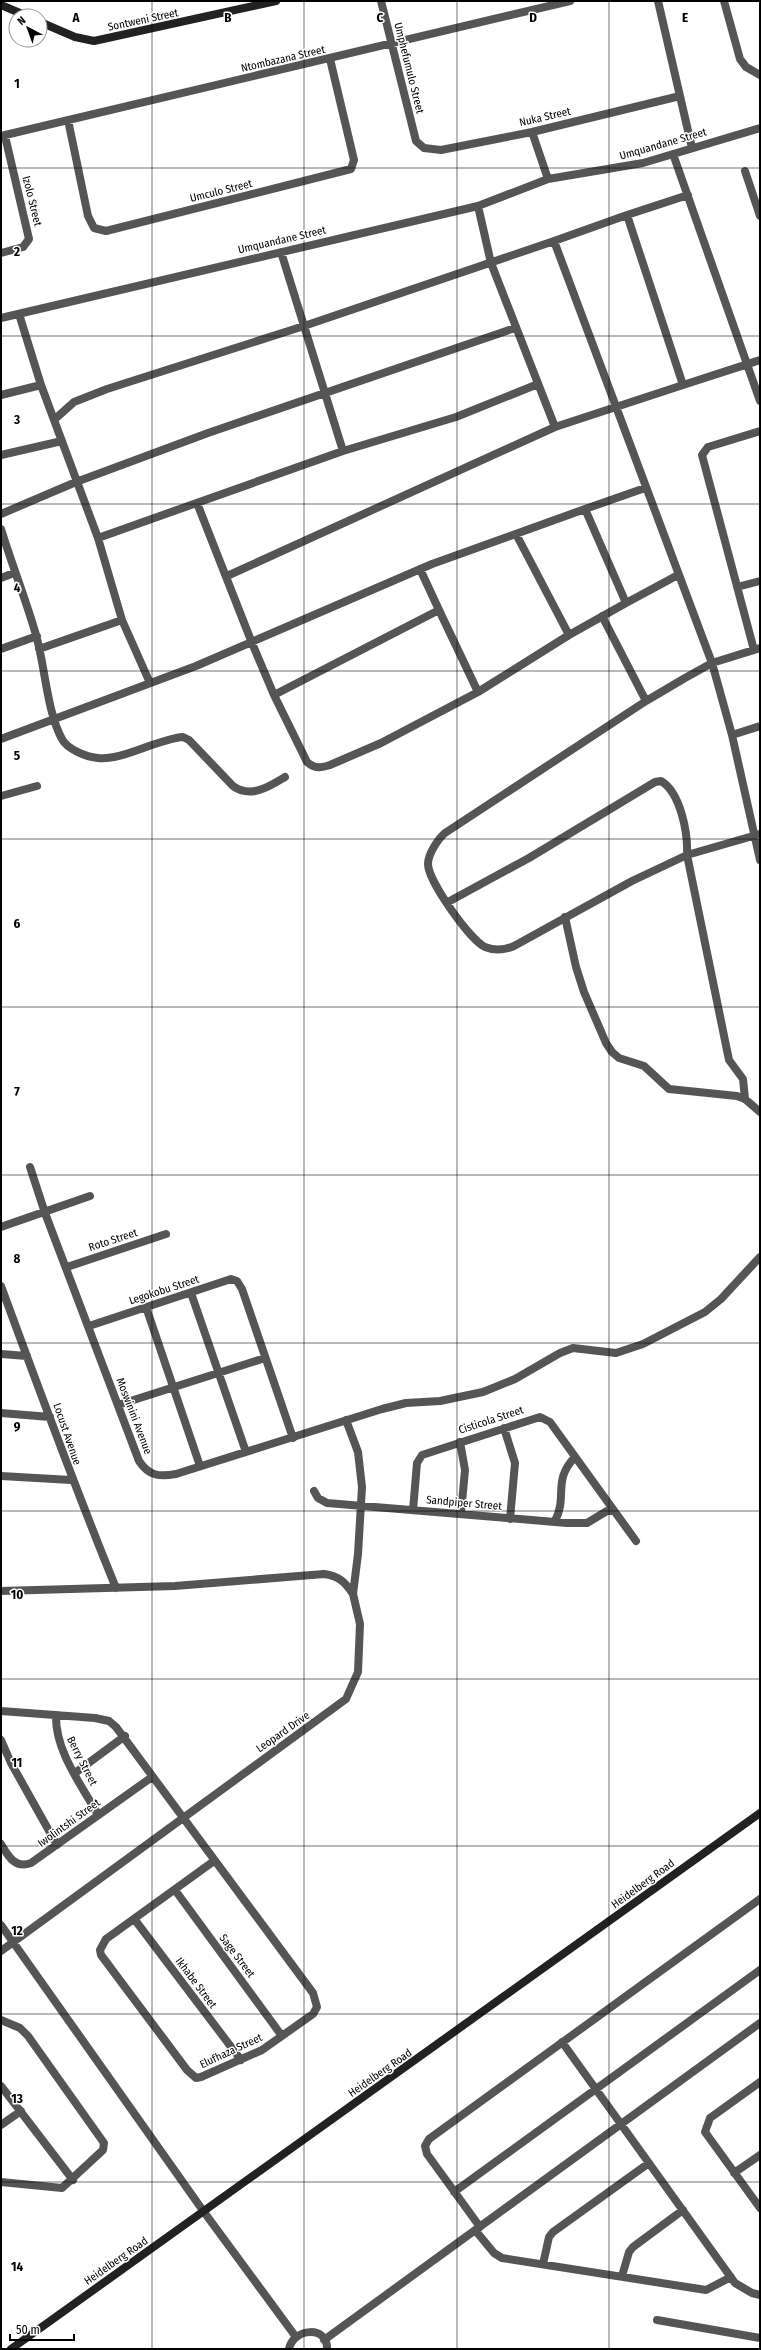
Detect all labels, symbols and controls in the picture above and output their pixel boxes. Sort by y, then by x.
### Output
street label: Sontweni Street [107,6,180,34]
north arrow [8,8,48,48]
text: A [71,10,80,25]
text: B [224,10,232,25]
text: C [377,10,384,25]
text: D [529,10,537,25]
text: E [682,10,688,25]
text: N [15,14,29,28]
street label: Umphefumulo Street [391,21,427,115]
street label: Ntombazana Street [240,43,327,75]
text: 1 [14,76,20,91]
street label: Nuka Street [518,105,572,129]
street label: Umquandane Street [618,125,708,163]
street label: Izolo Street [19,175,45,228]
street label: Umculo Street [189,177,254,205]
street label: Umquandane Street [237,223,328,256]
text: 2 [13,244,20,259]
text: 3 [13,412,20,427]
text: 4 [14,580,21,595]
text: 5 [14,748,20,763]
text: 6 [14,916,21,931]
text: 7 [14,1084,20,1099]
street label: Roto Street [87,1226,139,1254]
text: 8 [14,1251,21,1266]
street label: Legokobu Street [127,1272,201,1307]
street label: Moswinini Avenue [113,1376,155,1456]
street label: Locust Avenue [50,1401,84,1467]
street label: Cisticola Street [457,1403,526,1437]
text: 9 [14,1419,21,1434]
street label: Sandpiper Street [426,1493,503,1513]
text: 10 [11,1587,23,1602]
street label: Leopard Drive [254,1709,312,1755]
street label: Berry Street [64,1734,100,1788]
text: 11 [12,1755,22,1770]
street label: Iwolintshi Street [35,1796,103,1850]
street label: Heidelberg Road [609,1857,677,1911]
text: 12 [11,1923,23,1938]
street label: Sage Street [217,1932,258,1981]
street label: Ikhabe Street [173,1955,220,2011]
street label: Elufhaza Street [198,2031,265,2071]
street label: Heidelberg Road [346,2046,414,2100]
text: 13 [11,2091,23,2106]
street label: Heidelberg Road [82,2234,150,2288]
text: 14 [11,2259,23,2274]
scale bar [10,2316,74,2342]
text: 50 m [16,2323,40,2337]

